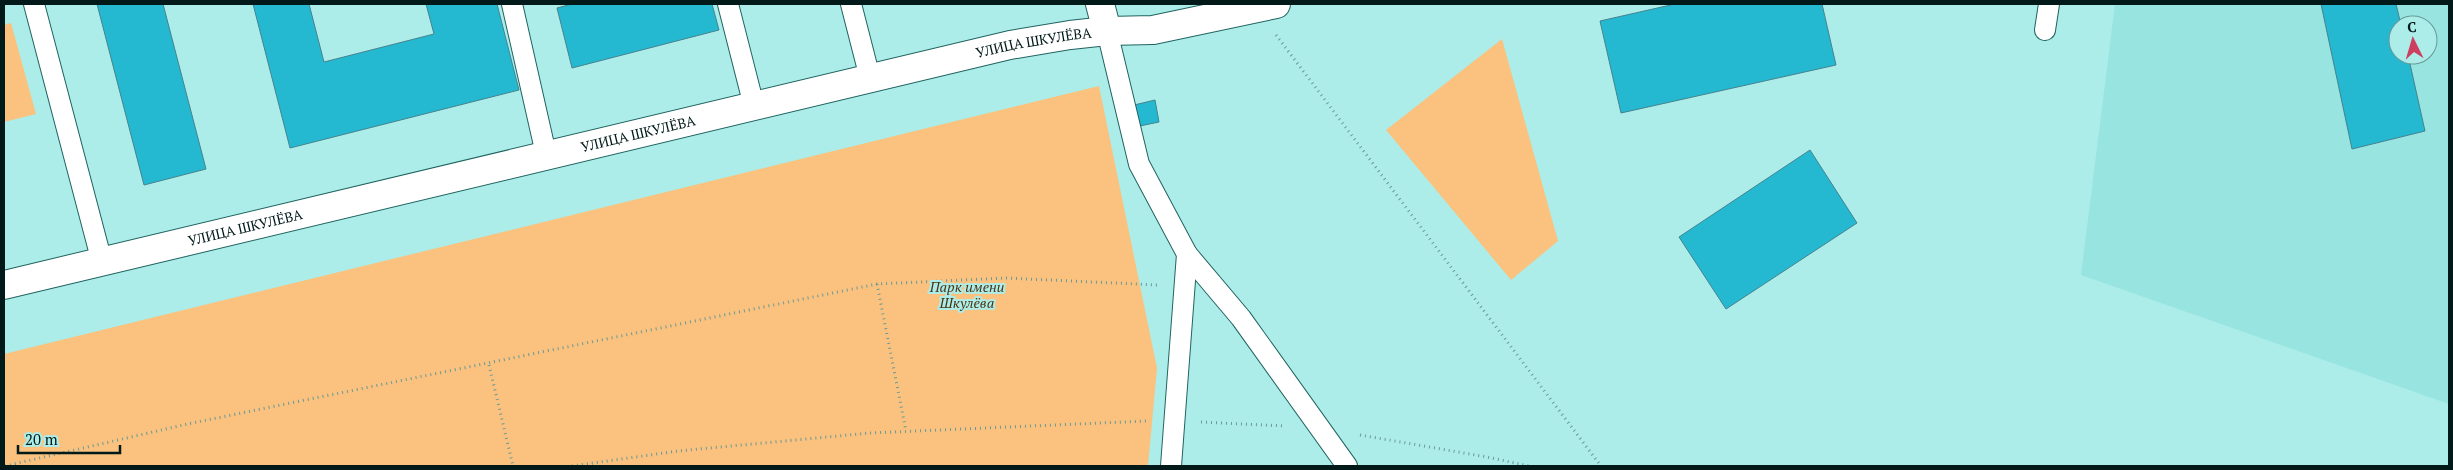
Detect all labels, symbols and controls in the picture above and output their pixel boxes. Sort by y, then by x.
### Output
north arrow [2388,15,2438,65]
text: С [2406,17,2417,36]
street label: УЛИЦА ШКУЛЁВА [974,23,1093,62]
street label: УЛИЦА ШКУЛЁВА [579,110,698,156]
street label: УЛИЦА ШКУЛЁВА [186,204,305,250]
park label: Парк имени Шкулёва [929,277,1004,312]
scale bar [18,422,120,454]
text: 20 m [25,429,58,449]

